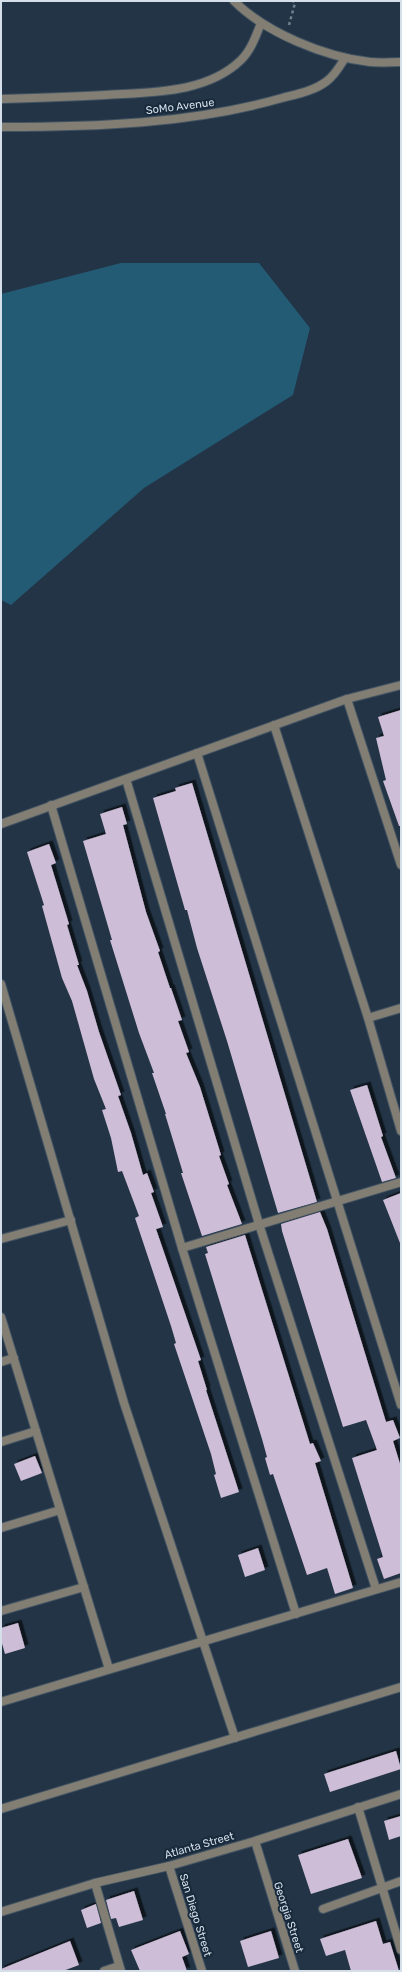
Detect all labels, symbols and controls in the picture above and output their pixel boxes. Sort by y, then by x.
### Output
street label: SoMo Avenue [145,96,215,117]
street label: Atlanta Street [163,1829,236,1862]
street label: San Diego Street [177,1872,215,1959]
street label: Georgia Street [271,1880,306,1955]

